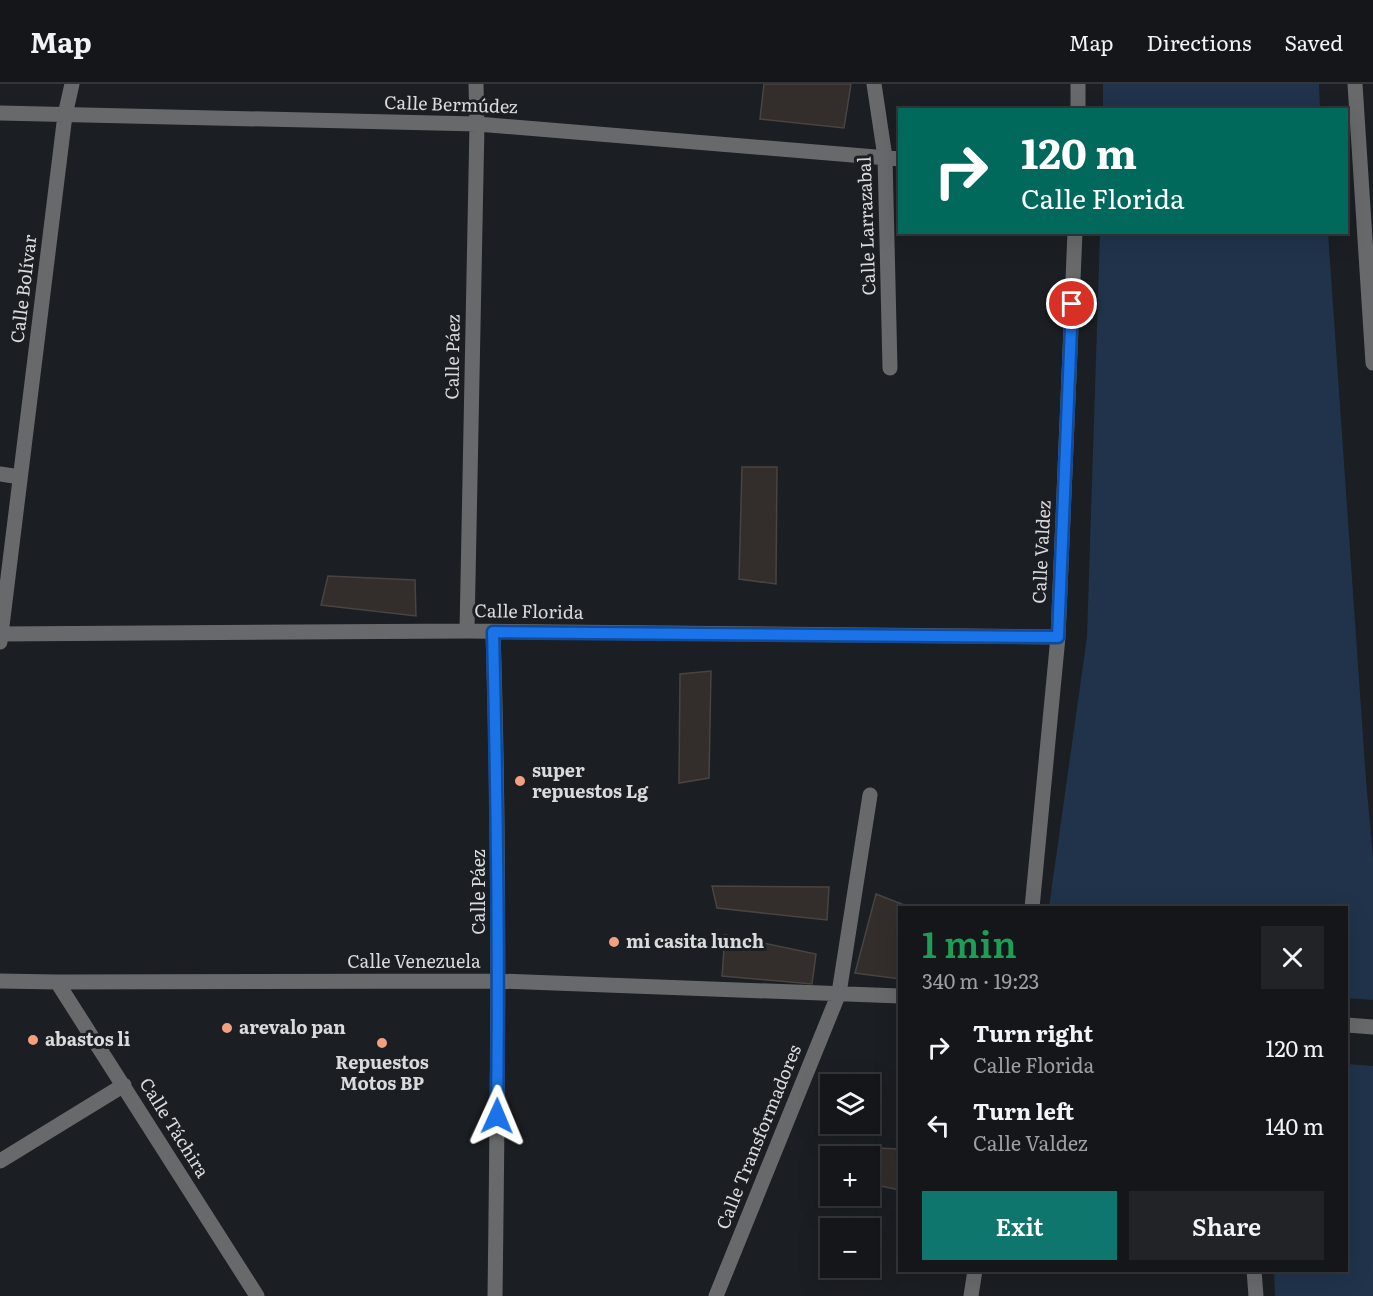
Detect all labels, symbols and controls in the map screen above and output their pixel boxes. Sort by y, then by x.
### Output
text: Map [30,20,92,62]
text: Map [1069,26,1114,57]
text: Directions [1147,26,1252,57]
text: Saved [1285,26,1343,57]
street label: Calle Bermúdez [384,88,519,119]
text: 120 m [1021,120,1137,182]
icon: right [922,132,1000,210]
street label: Calle Larrazabal [850,156,881,296]
text: Calle Florida [1021,177,1185,217]
street label: Calle Bolívar [2,233,43,345]
pin [1046,278,1097,329]
icon: arrive [1055,287,1088,320]
street label: Calle Páez [437,314,466,400]
street label: Calle Valdez [1024,499,1057,604]
street label: Calle Florida [474,596,584,625]
place label: super repuestos Lg [532,756,649,804]
marker: super repuestos Lg [513,774,527,788]
street label: Calle Páez [464,849,491,935]
text: 1 min [922,916,1017,969]
button: close [1261,926,1324,989]
place label: mi casita lunch [626,927,764,954]
marker: mi casita lunch [607,935,621,949]
street label: Calle Venezuela [347,947,481,974]
text: 340 m · 19:23 [922,965,1039,995]
place label: arevalo pan [239,1013,346,1040]
text: Turn right [973,1016,1093,1049]
marker: arevalo pan [220,1021,234,1035]
place label: abastos li [45,1025,131,1052]
icon: right [922,1031,955,1064]
text: 120 m [1265,1031,1324,1064]
marker: abastos li [26,1033,40,1047]
marker: Repuestos Motos BP [375,1036,389,1050]
street label: Calle Transformadores [708,1040,807,1233]
place label: Repuestos Motos BP [335,1048,429,1096]
text: Calle Florida [973,1049,1094,1079]
street label: Calle Táchira [134,1072,217,1183]
map controls [820,1074,880,1278]
button: layers [820,1074,880,1134]
position arrow [465,1084,529,1148]
text: Turn left [973,1094,1074,1127]
icon: left [922,1109,955,1142]
text: 140 m [1265,1109,1324,1142]
text: Calle Valdez [973,1127,1088,1157]
button: + [820,1146,880,1206]
button: Exit [922,1191,1117,1260]
button: Share [1129,1191,1324,1260]
button: − [820,1218,880,1278]

